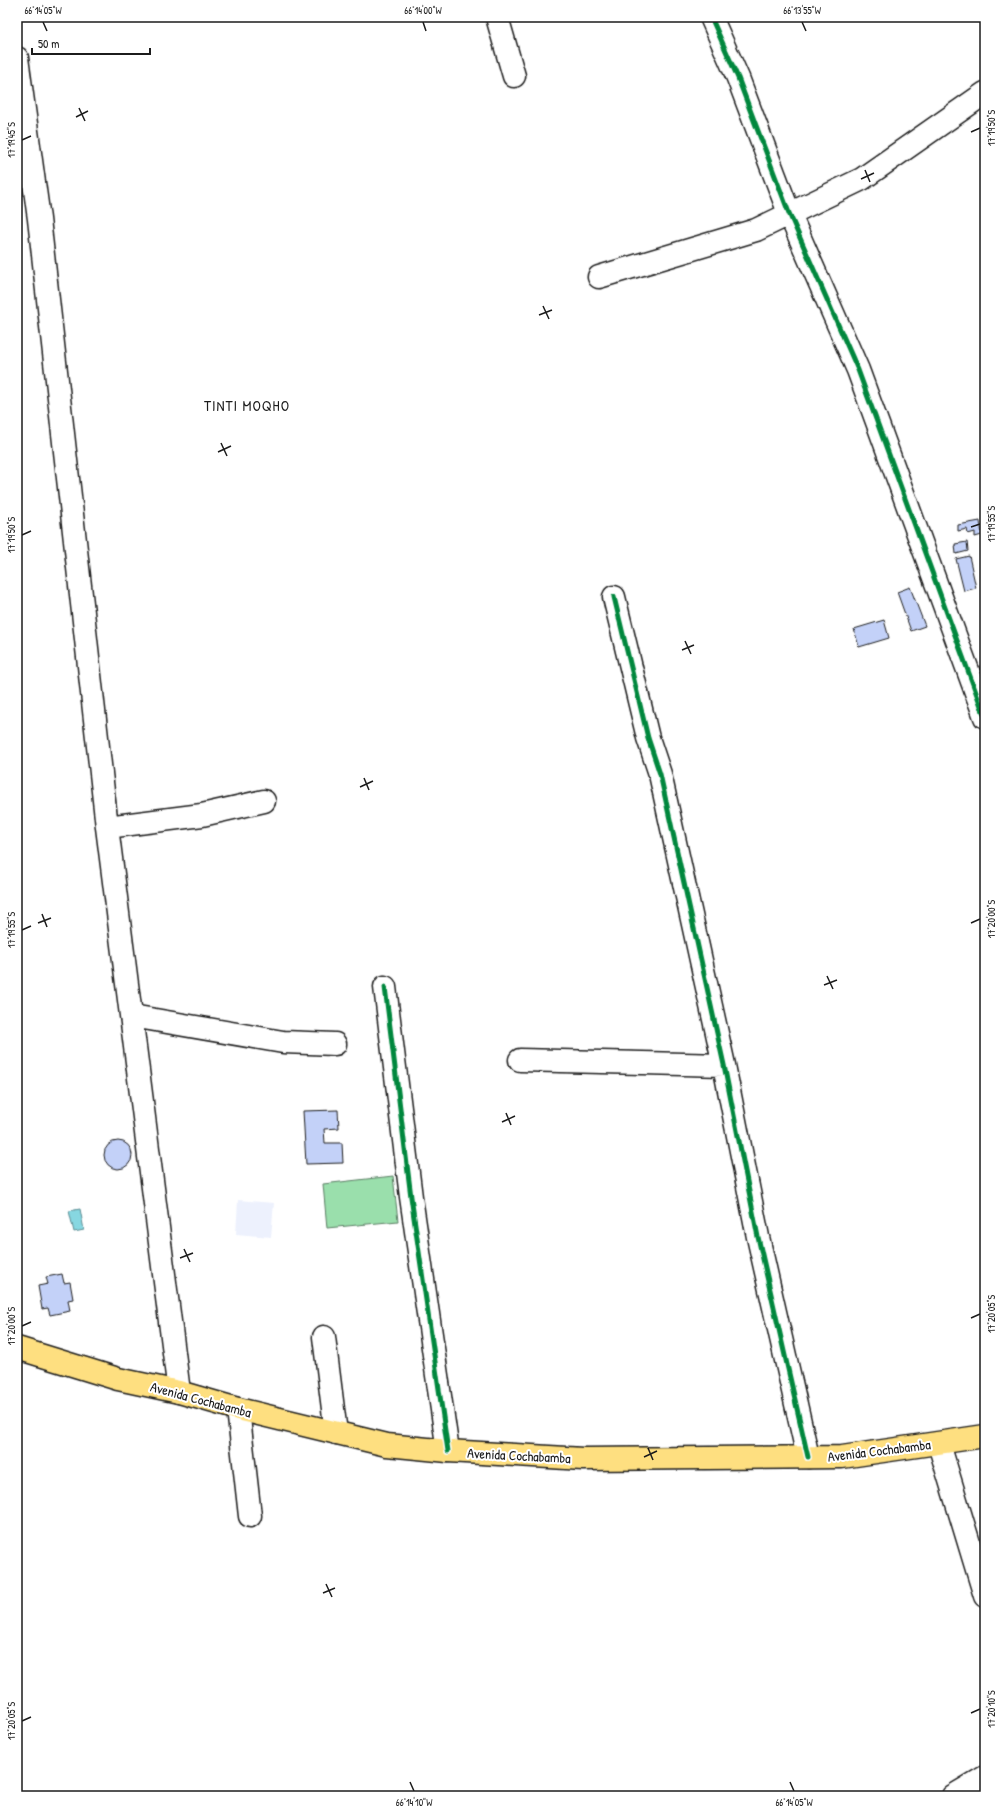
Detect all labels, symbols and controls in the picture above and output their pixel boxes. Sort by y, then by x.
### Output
text: 66°14'05"W [24,4,62,17]
text: 66°14'00"W [404,4,443,17]
text: 66°13'55"W [783,4,822,17]
scale bar [32,30,150,56]
text: 50 m [38,35,59,52]
text: 17°19'50"S [985,110,998,146]
text: 17°19'45"S [5,122,18,158]
district label: TINTI MOQHO [204,395,290,416]
text: 17°19'55"S [985,506,998,542]
text: 17°19'50"S [5,517,18,553]
text: 17°20'00"S [985,899,998,938]
text: 17°19'55"S [5,912,18,948]
text: 17°20'05"S [985,1295,998,1333]
text: 17°20'00"S [5,1306,18,1345]
street label: Avenida Cochabamba [148,1376,254,1422]
street label: Avenida Cochabamba [826,1434,932,1466]
street label: Avenida Cochabamba [467,1443,572,1467]
text: 17°20'10"S [985,1690,998,1728]
text: 17°20'05"S [5,1702,18,1740]
text: 66°14'10"W [396,1796,433,1809]
text: 66°14'05"W [775,1796,813,1809]

